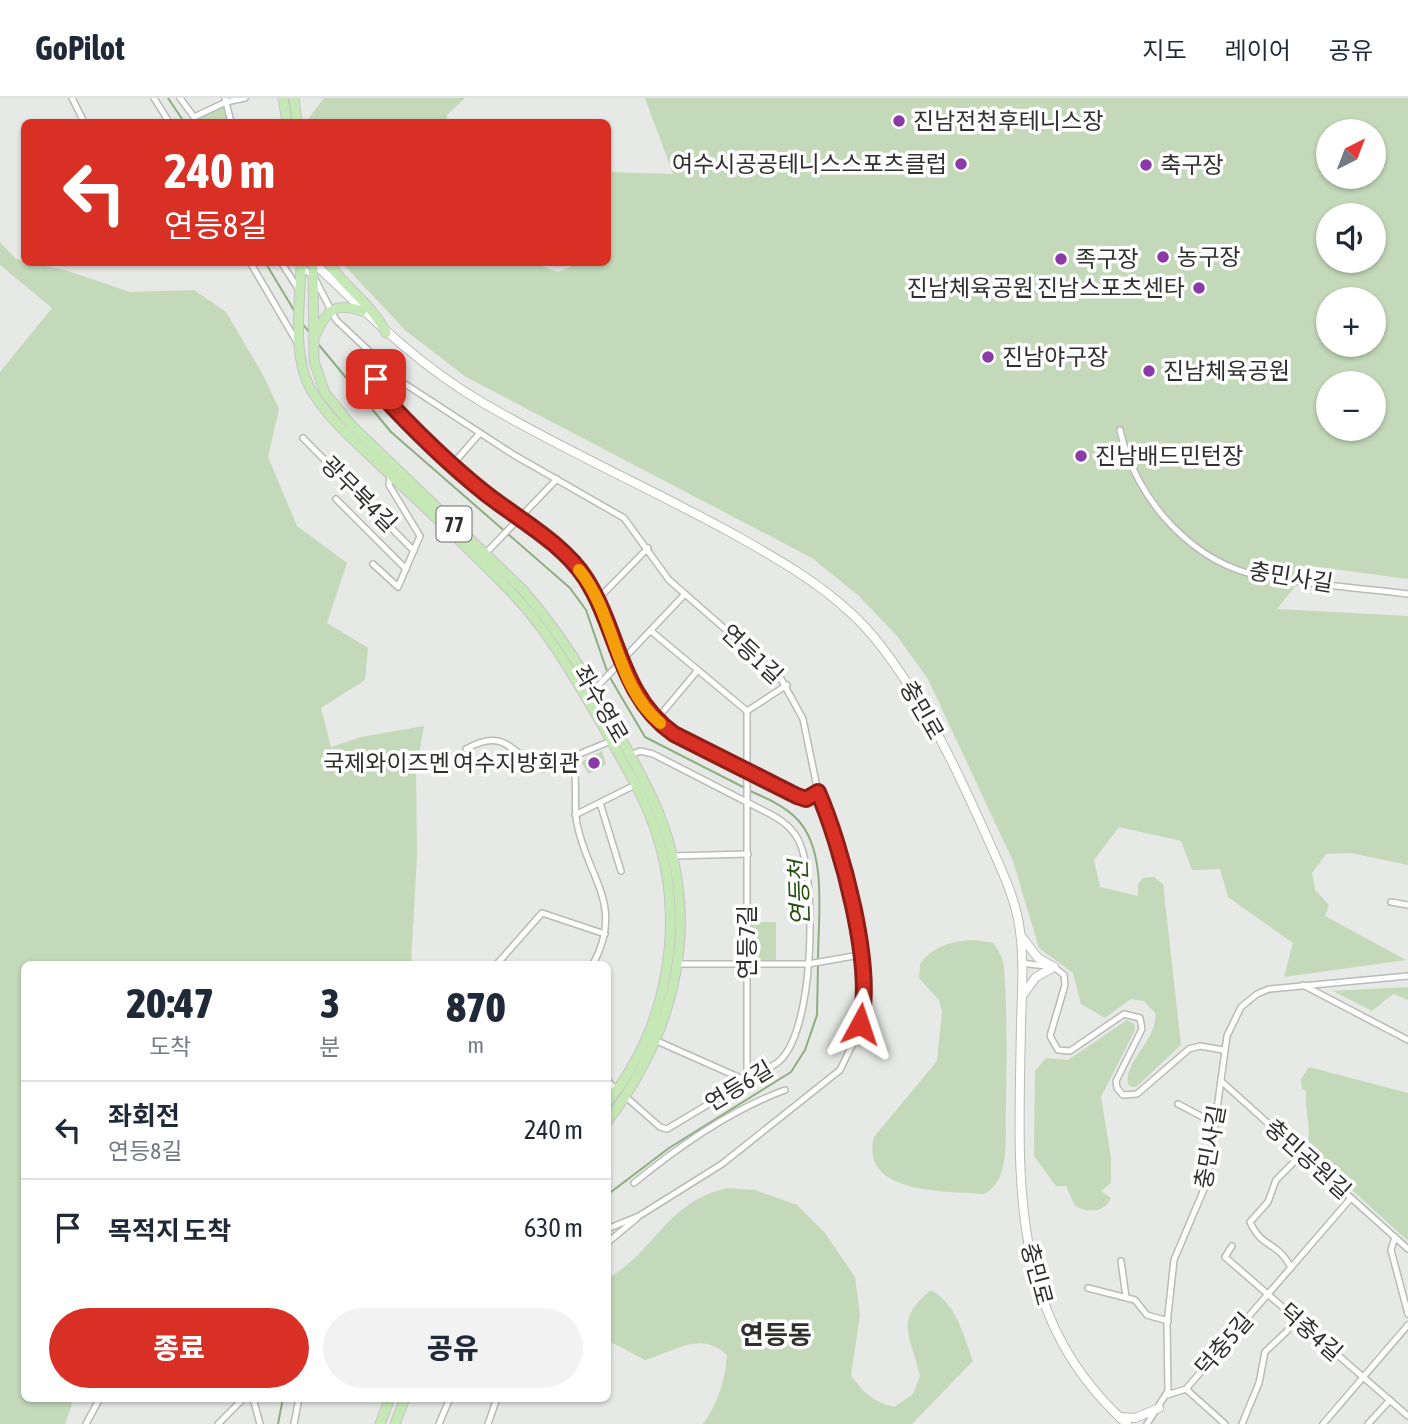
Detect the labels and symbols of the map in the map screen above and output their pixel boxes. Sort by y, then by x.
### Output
place label: 진남전천후테니스장 [913,108,1103,134]
marker: 진남전천후테니스장 [891,113,907,129]
north arrow [1316,119,1386,189]
place label: 여수시공공테니스스포츠클럽 [672,151,947,177]
place label: 축구장 [1160,152,1223,178]
marker: 여수시공공테니스스포츠클럽 [953,156,969,172]
marker: 축구장 [1138,157,1154,173]
place label: 농구장 [1177,244,1240,270]
place label: 족구장 [1075,246,1138,272]
marker: 농구장 [1155,249,1171,265]
marker: 족구장 [1053,251,1069,267]
place label: 진남체육공원 진남스포츠센타 [907,275,1185,301]
marker: 진남체육공원 진남스포츠센타 [1191,280,1207,296]
place label: 진남야구장 [1002,344,1108,370]
pin [346,349,406,409]
marker: 진남야구장 [980,349,996,365]
place label: 진남체육공원 [1163,358,1290,384]
marker: 진남체육공원 [1141,363,1157,379]
place label: 진남배드민턴장 [1095,443,1243,469]
marker: 진남배드민턴장 [1073,448,1089,464]
street label: 광무북4길 [316,451,402,537]
road number: 77 [436,506,472,542]
street label: 충민사길 [1247,558,1335,596]
street label: 연등1길 [716,619,788,689]
street label: 좌수영로 [569,661,633,747]
street label: 충민로 [895,676,949,744]
place label: 국제와이즈멘 여수지방회관 [323,750,580,776]
marker: 국제와이즈멘 여수지방회관 [586,755,602,771]
water label: 연등천 [784,857,814,927]
street label: 연등7길 [734,905,760,979]
position arrow [823,987,897,1061]
street label: 연등6길 [700,1056,778,1116]
street label: 충민사길 [1190,1103,1230,1191]
street label: 충민공원길 [1260,1114,1356,1204]
street label: 충민로 [1016,1240,1058,1308]
street label: 덕충4길 [1274,1298,1348,1366]
street label: 덕충5길 [1190,1307,1258,1381]
district label: 연등동 [740,1320,812,1350]

